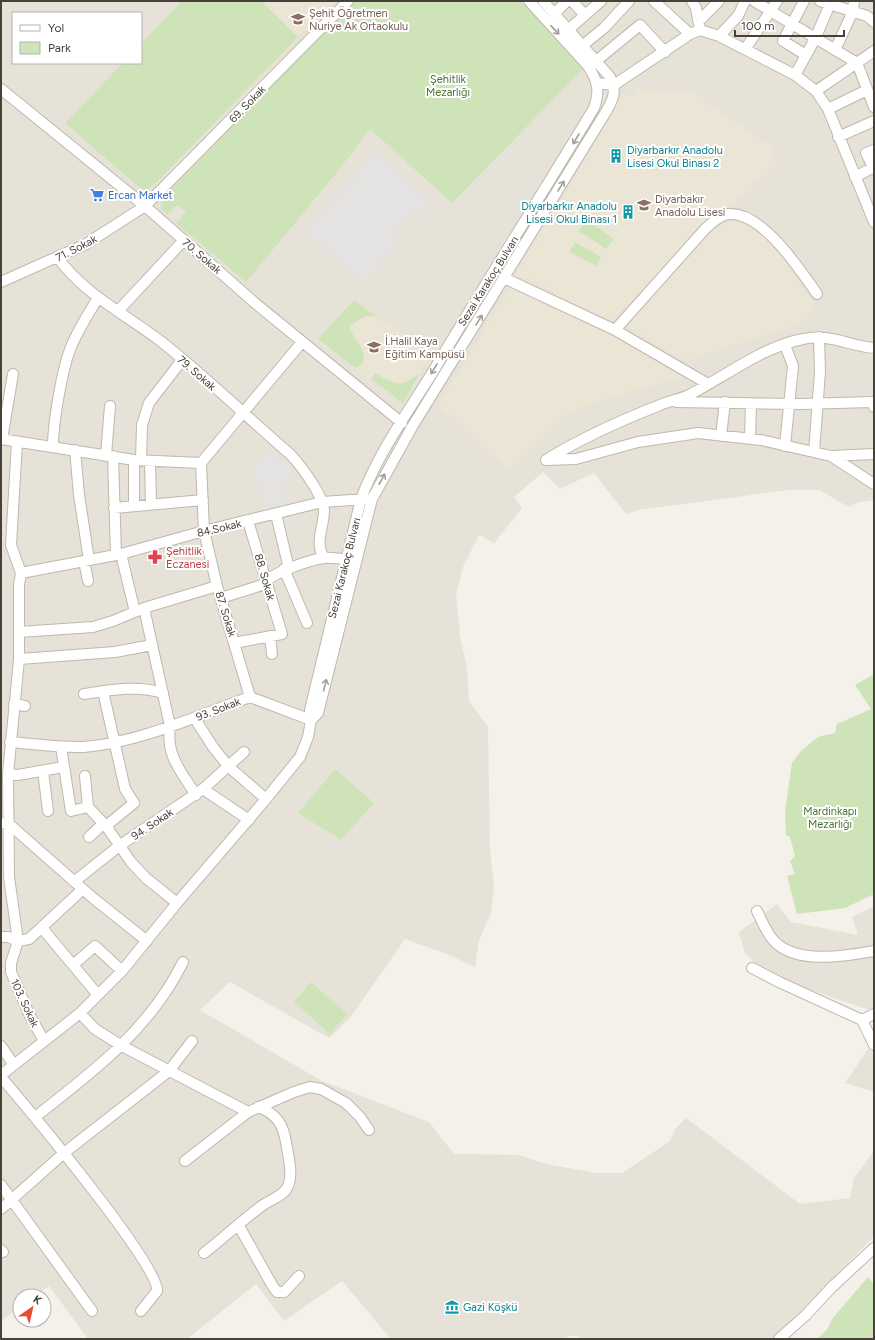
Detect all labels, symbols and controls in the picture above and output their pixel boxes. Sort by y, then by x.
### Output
place label: Şehit Öğretmen Nuriye Ak Ortaokulu [309,6,408,33]
school or university icon: Şehit Öğretmen Nuriye Ak Ortaokulu [290,11,306,27]
legend [12,12,142,64]
scale bar [735,12,844,38]
text: 100 m [741,19,775,33]
text: Yol [48,21,64,35]
one-way arrow [550,24,559,34]
text: Park [48,41,71,55]
park label: Şehitlik Mezarlığı [426,73,470,99]
street label: 69. Sokak [226,83,269,126]
one-way arrow [571,133,579,145]
place label: Diyarbarkır Anadolu Lisesi Okul Binası 2 [627,144,723,170]
building icon: Diyarbarkır Anadolu Lisesi Okul Binası 2 [608,148,624,164]
one-way arrow [557,181,565,192]
supermarket icon: Ercan Market [89,187,105,203]
place label: Ercan Market [108,189,173,202]
place label: Diyarbakır Anadolu Lisesi [655,193,725,219]
school or university icon: Diyarbakır Anadolu Lisesi [636,197,652,213]
place label: Diyarbarkır Anadolu Lisesi Okul Binası 1 [521,200,617,226]
building icon: Diyarbarkır Anadolu Lisesi Okul Binası 1 [620,204,636,220]
street label: 71. Sokak [53,232,100,264]
street label: Sezai Karakoç Bulvarı [455,234,521,329]
street label: 70. Sokak [180,236,224,277]
one-way arrow [475,315,483,326]
place label: İ.Halil Kaya Eğitim Kampüsü [385,335,465,361]
school or university icon: İ.Halil Kaya Eğitim Kampüsü [366,339,382,355]
street label: 79. Sokak [175,353,219,394]
one-way arrow [430,363,438,374]
one-way arrow [379,474,387,486]
street label: Sezai Karakoç Bulvarı [326,516,363,620]
street label: 84.Sokak [196,517,243,540]
place label: Şehitlik Eczanesi [166,545,209,571]
pharmacy icon: Şehitlik Eczanesi [147,549,163,565]
street label: 88. Sokak [252,552,278,603]
street label: 87. Sokak [212,590,239,639]
one-way arrow [322,679,329,692]
street label: 93. Sokak [194,695,243,724]
street label: 94. Sokak [129,805,176,843]
park label: Mardinkapı Mezarlığı [803,805,857,831]
street label: 103. Sokak [8,977,42,1030]
north arrow [12,1288,52,1328]
text: K [31,1293,45,1308]
museum icon: Gazi Köşkü [444,1299,460,1315]
place label: Gazi Köşkü [463,1301,517,1314]

